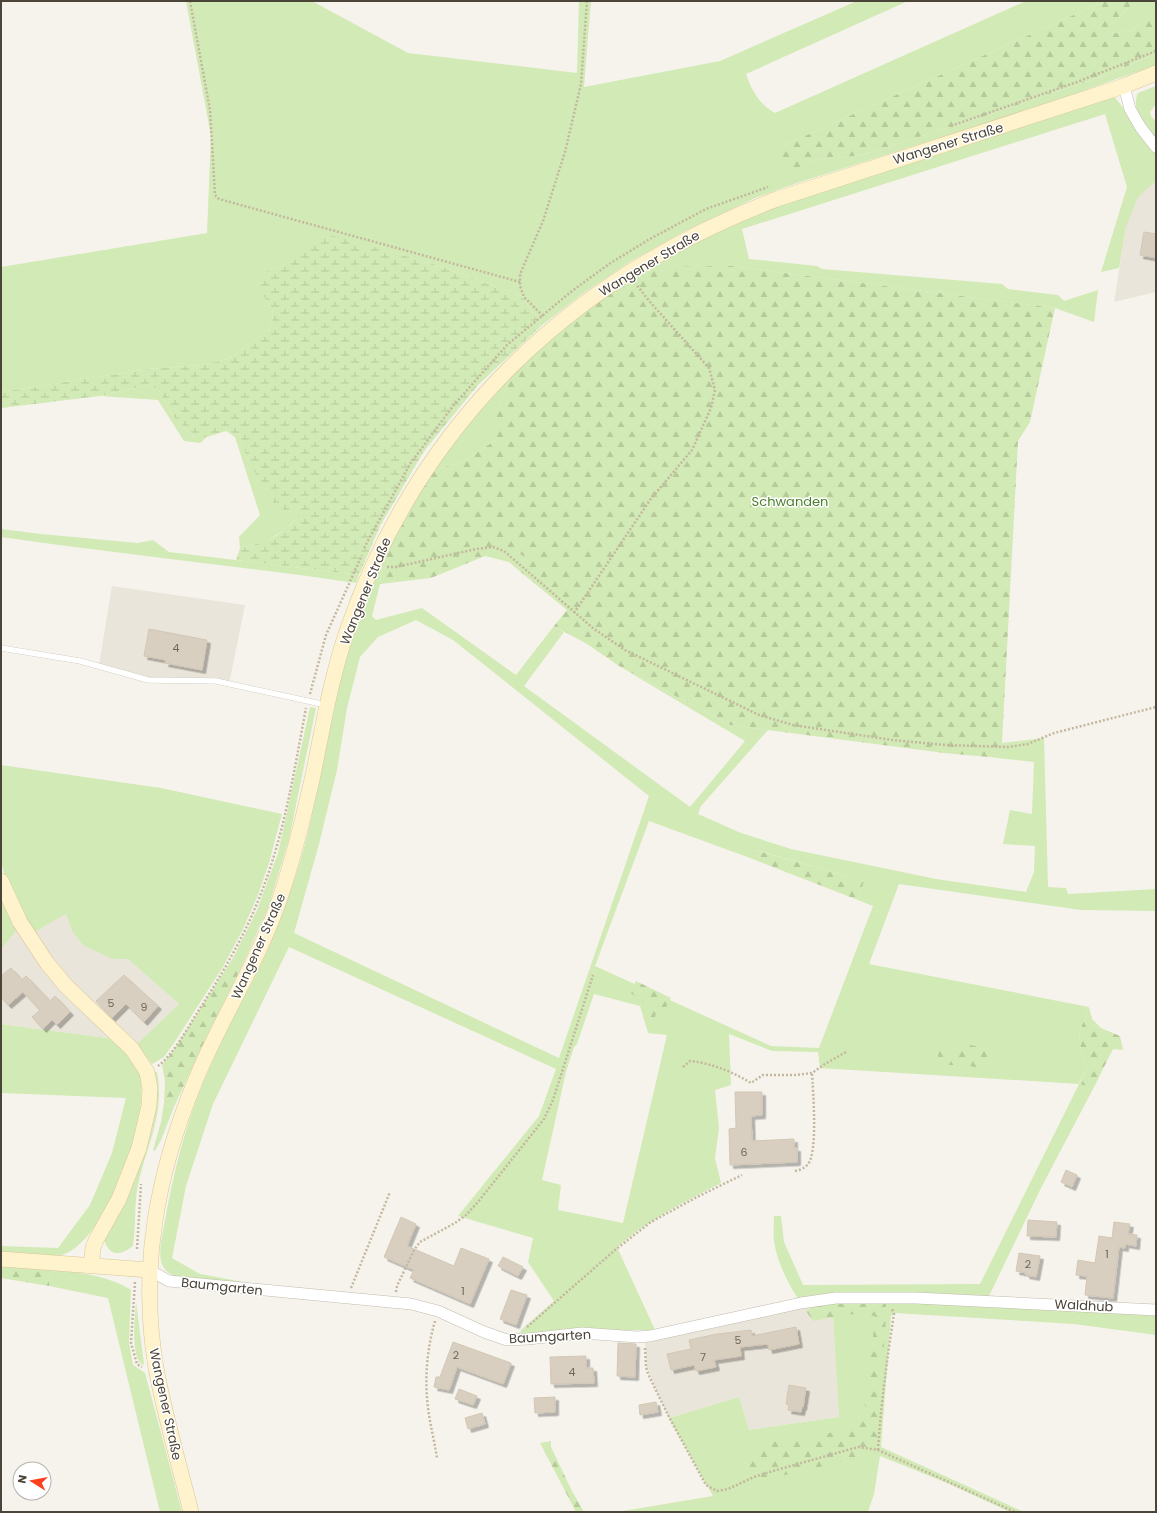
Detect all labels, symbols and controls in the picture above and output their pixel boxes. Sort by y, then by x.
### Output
street label: Wangener Straße [891,118,1006,169]
street label: Wangener Straße [595,226,703,301]
park label: Schwanden [752,492,828,511]
street label: Wangener Straße [335,535,396,648]
house number: 4 [173,640,180,656]
street label: Wangener Straße [227,890,290,1002]
house number: 5 [108,995,115,1011]
house number: 9 [141,999,148,1015]
house number: 6 [741,1144,748,1160]
house number: 1 [1105,1246,1109,1262]
house number: 2 [1025,1256,1031,1272]
street label: Baumgarten [180,1273,264,1300]
house number: 1 [461,1283,465,1299]
street label: Waldhub [1054,1294,1114,1317]
street label: Baumgarten [509,1325,591,1348]
house number: 5 [735,1332,742,1348]
street label: Wangener Straße [144,1346,187,1462]
house number: 2 [453,1347,459,1363]
house number: 7 [700,1349,706,1365]
house number: 4 [569,1364,576,1380]
north arrow [12,1461,52,1501]
text: N [14,1474,31,1485]

